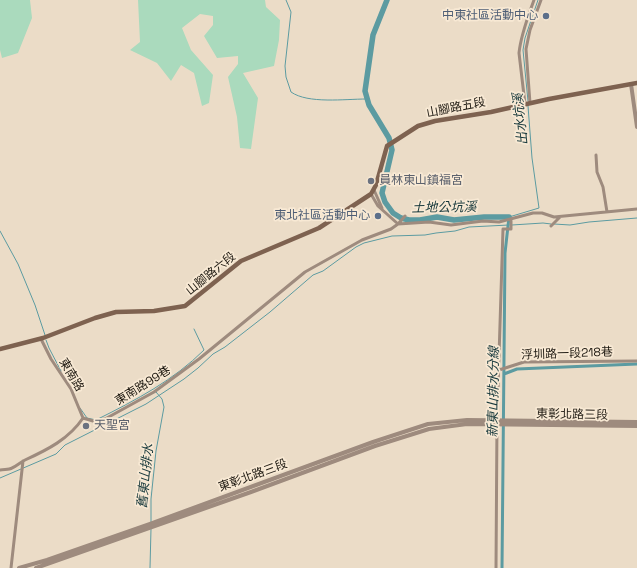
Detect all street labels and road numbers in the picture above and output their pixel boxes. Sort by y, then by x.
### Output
street label: 山腳路五段 [425,95,487,121]
street label: 山腳路六段 [183,250,239,298]
street label: 浮圳路一段218巷 [521,345,613,363]
street label: 東南路 [56,356,86,394]
street label: 東南路99巷 [113,363,173,409]
street label: 東彰北路三段 [536,407,608,423]
street label: 東彰北路三段 [217,457,289,495]

